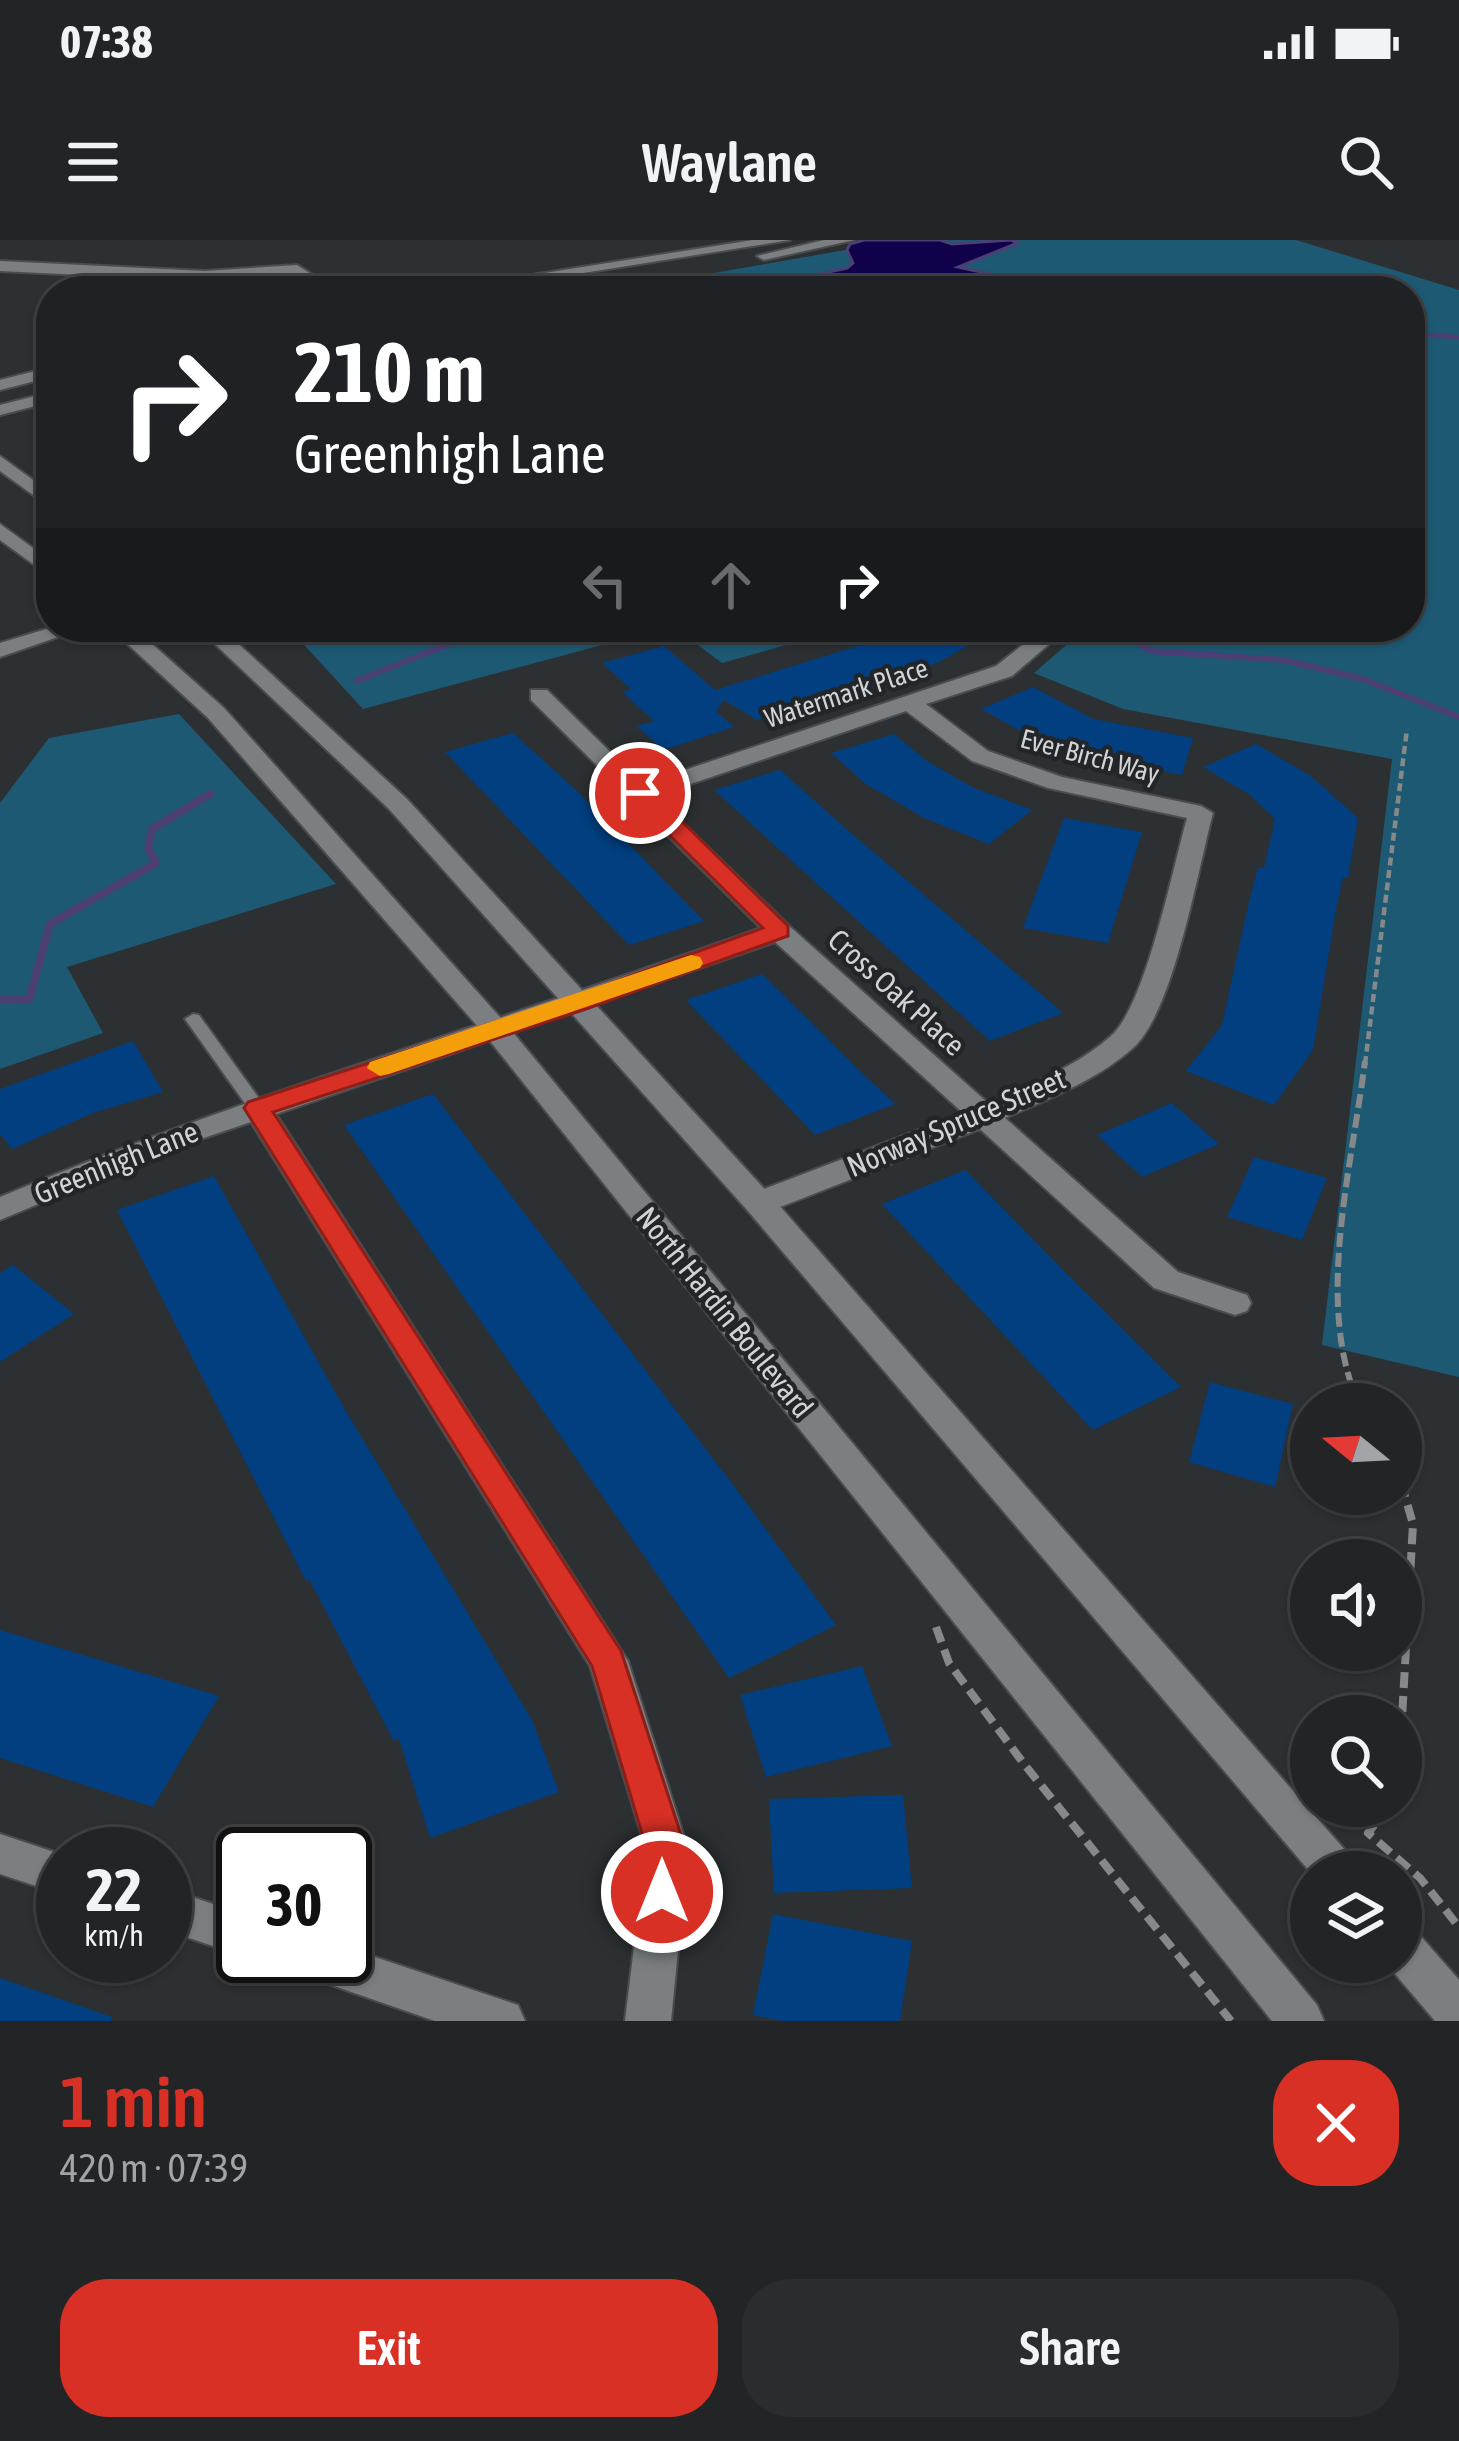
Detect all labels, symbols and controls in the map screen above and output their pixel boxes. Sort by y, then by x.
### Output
text: 07:38 [60,16,153,68]
icon: menu [60,129,126,195]
icon: search [1333,129,1399,195]
text: Waylane [642,132,817,193]
icon: right [96,324,252,480]
text: 210 m [294,324,484,420]
text: Greenhigh Lane [294,423,606,484]
icon: left [572,552,638,618]
icon: ahead [698,552,764,618]
icon: right [824,552,890,618]
street label: Watermark Place [760,652,932,734]
street label: Ever Birch Way [1017,723,1163,789]
pin [589,742,691,844]
icon: arrive [607,760,673,826]
street label: Cross Oak Place [822,922,972,1062]
street label: Norway Spruce Street [842,1061,1070,1183]
street label: Greenhigh Lane [29,1114,203,1210]
street label: North Hardin Boulevard [630,1200,820,1424]
north arrow [1290,1383,1422,1515]
map controls [1290,1383,1422,1983]
button: sound [1290,1539,1422,1671]
button: search [1290,1695,1422,1827]
speed limit sign: 30 [216,1827,372,1983]
position arrow [599,1829,725,1955]
button: layers [1290,1851,1422,1983]
text: 22 [86,1855,142,1924]
text: km/h [84,1918,144,1952]
text: 1 min [60,2060,207,2142]
button: close [1273,2060,1399,2186]
text: 420 m · 07:39 [60,2146,248,2190]
button: Exit [60,2279,718,2417]
button: Share [742,2279,1399,2417]

